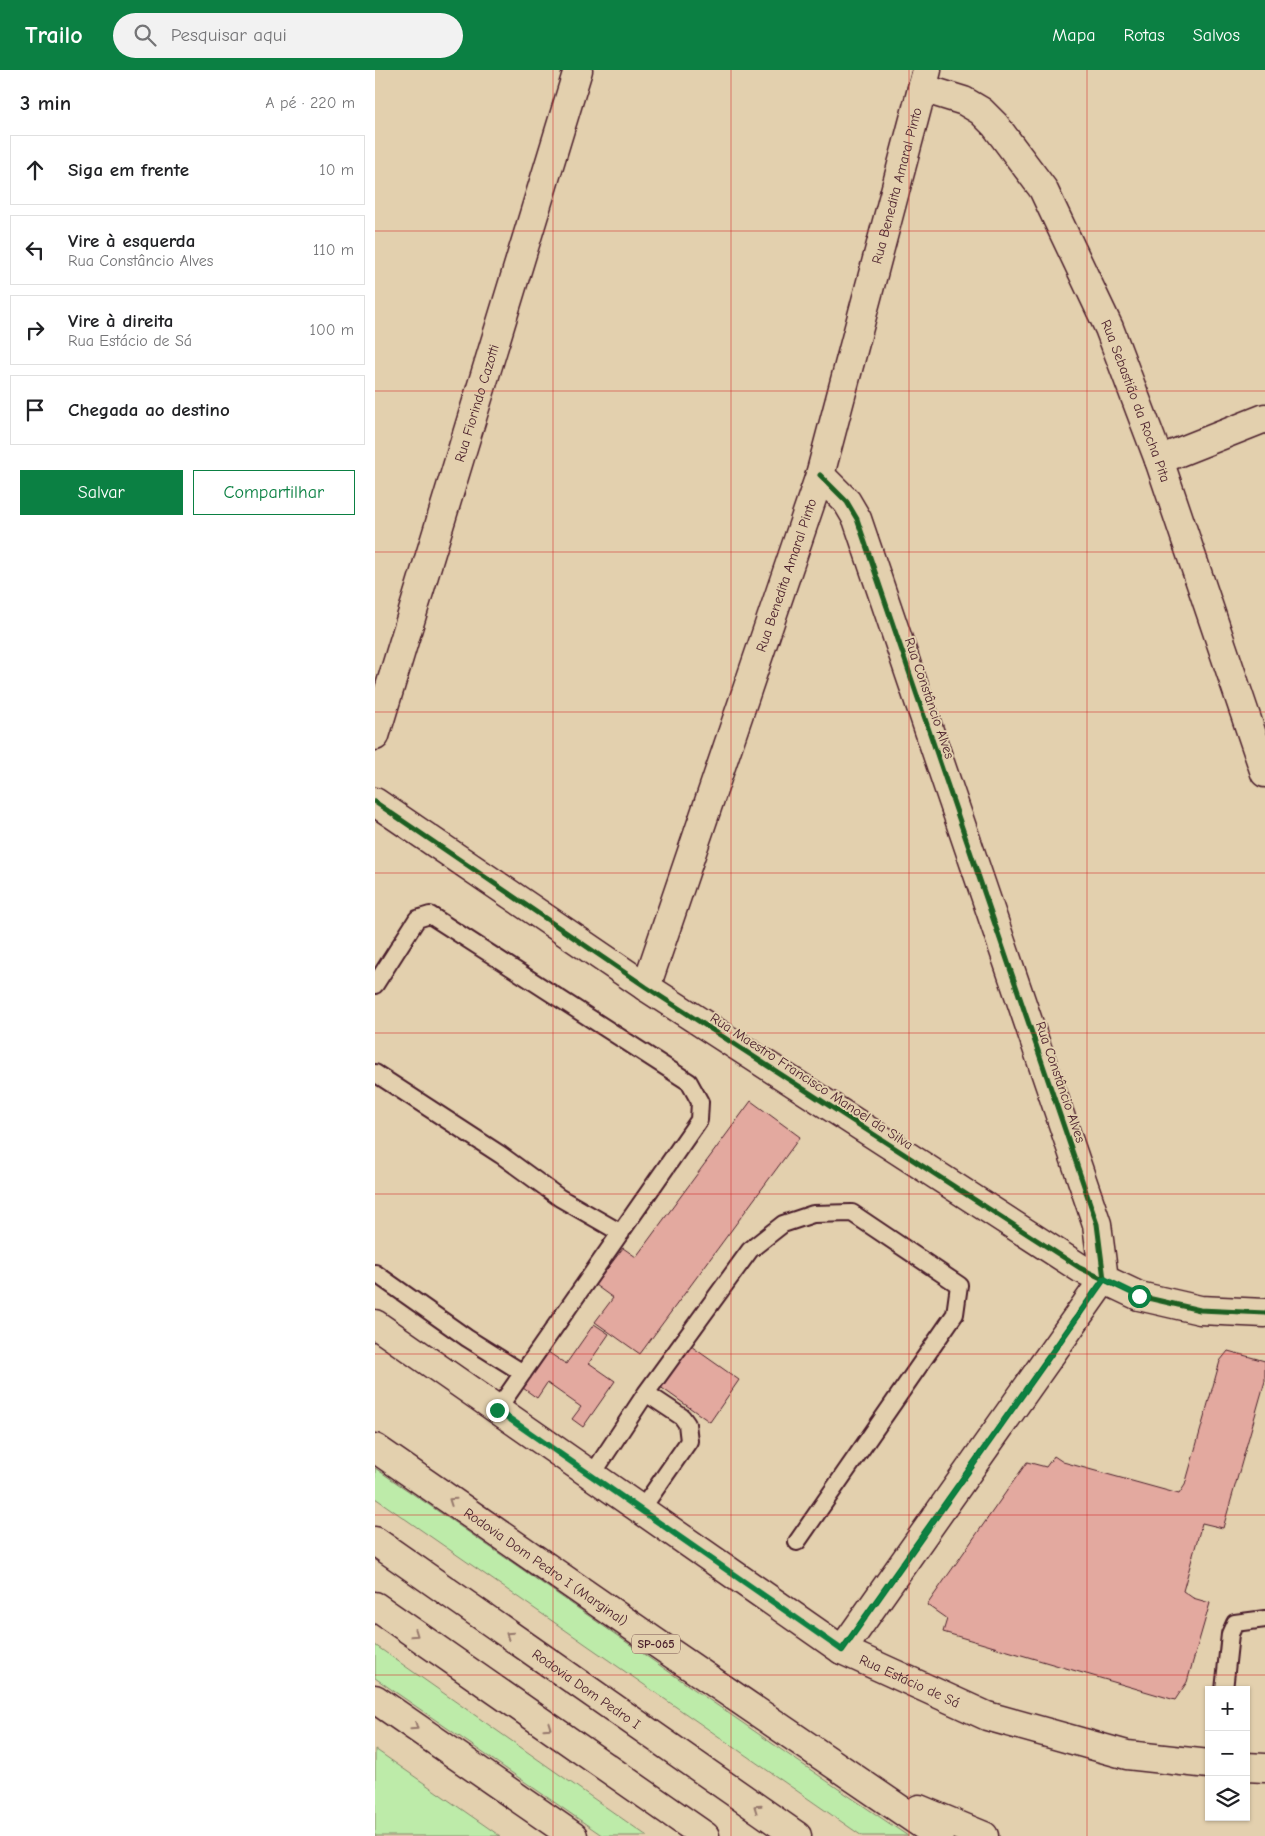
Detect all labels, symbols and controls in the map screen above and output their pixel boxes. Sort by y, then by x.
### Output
search box [113,13,463,58]
text: Trailo [25,21,83,49]
icon: search [131,21,159,49]
text: Pesquisar aqui [171,24,287,46]
text: Mapa [1052,25,1096,46]
text: Rotas [1124,25,1165,46]
text: Salvos [1193,25,1240,46]
text: 3 min [20,91,71,115]
text: A pé · 220 m [265,94,355,112]
street label: Rua Benedita Amaral Pinto [868,106,926,266]
icon: ahead [21,156,49,184]
text: Siga em frente [68,159,189,181]
text: 10 m [319,161,354,179]
text: Vire à esquerda [68,230,195,252]
icon: left [21,236,49,264]
text: 110 m [313,241,354,259]
text: Rua Constâncio Alves [68,252,213,270]
text: Vire à direita [68,310,173,332]
icon: right [21,316,49,344]
street label: Rua Sebastião da Rocha Pita [1097,317,1174,484]
text: 100 m [310,321,354,339]
text: Rua Estácio de Sá [68,332,192,350]
street label: Rua Fiorindo Cazotti [451,342,503,464]
icon: arrive [21,396,49,424]
text: Chegada ao destino [68,399,230,421]
button: Salvar [20,470,183,515]
button: Compartilhar [193,470,355,515]
street label: Rua Benedita Amaral Pinto [752,496,820,654]
street label: Rua Constâncio Alves [901,635,958,761]
street label: Rua Maestro Francisco Manoel da Silva [707,1009,916,1153]
street label: Rua Constâncio Alves [1032,1019,1089,1145]
route start [1128,1285,1151,1308]
route end [486,1399,509,1422]
one-way arrow [448,1498,458,1507]
street label: Rodovia Dom Pedro I (Marginal) [460,1504,631,1630]
one-way arrow [409,1628,419,1637]
one-way arrow [505,1632,515,1641]
road number: SP-065 [632,1635,680,1654]
street label: Rodovia Dom Pedro I [529,1645,644,1733]
street label: Rua Estácio de Sá [857,1651,963,1712]
map controls [1205,1686,1250,1821]
button: + [1205,1686,1250,1731]
one-way arrow [409,1721,419,1730]
one-way arrow [543,1721,552,1730]
button: − [1205,1731,1250,1776]
button: layers [1205,1776,1250,1821]
one-way arrow [753,1805,763,1814]

